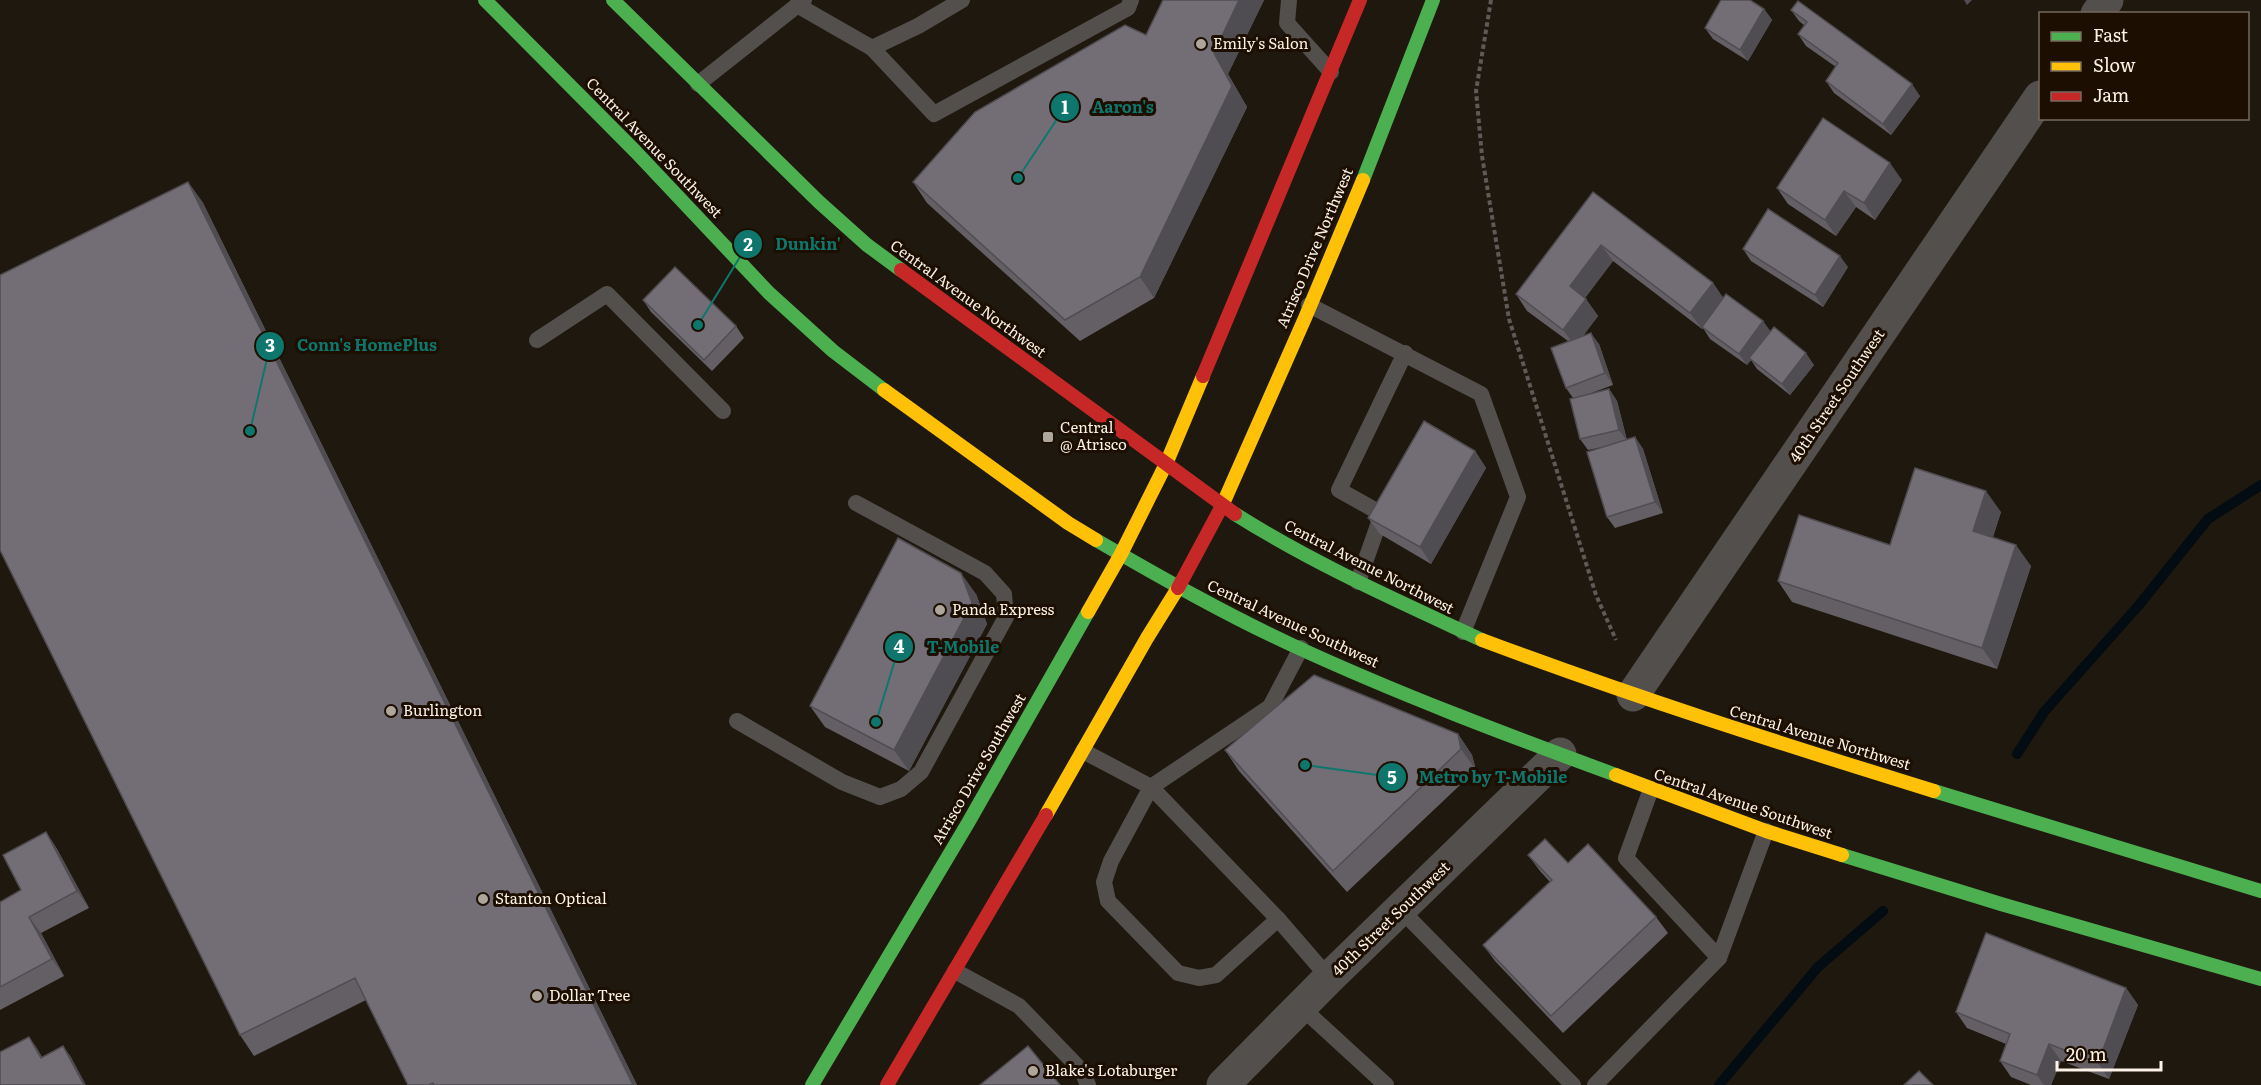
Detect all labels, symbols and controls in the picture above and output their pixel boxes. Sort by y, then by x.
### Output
legend [2039,12,2249,120]
text: Fast [2093,21,2129,48]
place label: Emily's Salon [1213,31,1309,54]
marker: Emily's Salon [1194,37,1208,51]
text: Slow [2093,51,2136,78]
street label: Central Avenue Southwest [582,72,728,222]
text: Jam [2093,81,2129,108]
callout: Aaron's [1050,90,1166,124]
text: 1 [1061,93,1069,120]
text: Aaron's [1092,94,1154,118]
street label: Atrisco Drive Northwest [1269,164,1358,331]
callout: Dunkin' [733,227,853,261]
text: 2 [743,230,753,257]
text: Dunkin' [775,231,841,255]
street label: Central Avenue Northwest [886,233,1052,362]
street label: 40th Street Southwest [1782,324,1889,467]
callout: Conn's HomePlus [255,329,449,363]
text: 3 [265,331,275,358]
text: Conn's HomePlus [297,332,437,356]
place label: Central @ Atrisco [1060,415,1127,455]
marker: Central @ Atrisco [1041,430,1055,444]
street label: Central Avenue Northwest [1281,513,1459,619]
street label: Central Avenue Southwest [1204,573,1383,673]
place label: Panda Express [952,597,1055,620]
marker: Panda Express [933,603,947,617]
callout: T-Mobile [884,630,1011,664]
text: 4 [894,632,905,659]
text: T-Mobile [927,634,999,658]
street label: Atrisco Drive Southwest [925,688,1031,848]
place label: Burlington [403,698,482,721]
street label: Central Avenue Northwest [1727,698,1914,775]
marker: Burlington [384,704,398,718]
callout: Metro by T-Mobile [1377,760,1579,794]
street label: Central Avenue Southwest [1651,761,1836,844]
text: 5 [1387,763,1397,790]
text: Metro by T-Mobile [1419,764,1567,788]
street label: 40th Street Southwest [1326,855,1454,981]
place label: Stanton Optical [495,886,607,909]
marker: Stanton Optical [476,892,490,906]
place label: Dollar Tree [549,983,631,1006]
marker: Dollar Tree [530,989,544,1003]
scale bar [2057,1034,2160,1072]
text: 20 m [2066,1040,2107,1067]
place label: Blake's Lotaburger [1045,1058,1177,1081]
marker: Blake's Lotaburger [1026,1064,1040,1078]

